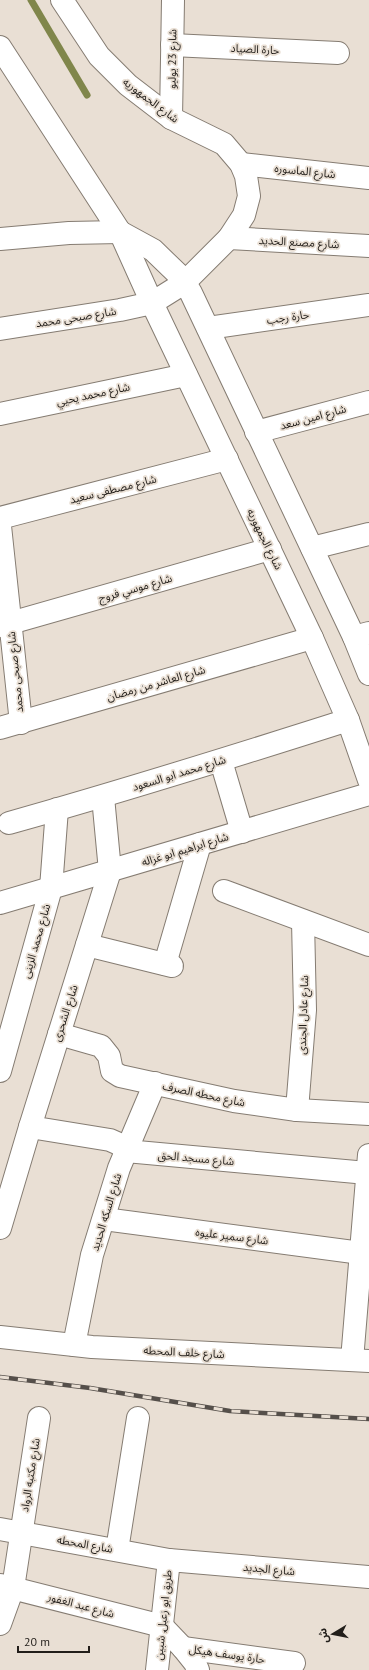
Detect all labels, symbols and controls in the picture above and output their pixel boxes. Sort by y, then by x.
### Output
street label: شارع 23 يوليو [164,29,181,89]
street label: حارة الصياد [230,41,280,57]
street label: شارع الجمهوريه [120,74,182,127]
street label: شارع الماسوره [274,161,337,182]
street label: شارع مصنع الحديد [258,233,340,252]
street label: شارع صبحى محمد [35,304,118,331]
street label: حارة رجب [266,307,311,327]
street label: شارع محمد يحيي [55,379,132,411]
street label: شارع امين سعد [278,401,348,434]
street label: شارع مصطفى سعيد [68,471,159,508]
street label: شارع الجمهوريه [243,506,286,573]
street label: شارع موسي فروج [96,571,175,608]
street label: شارع صبحى محمد [4,630,27,713]
street label: شارع العاشر من رمضان [105,662,208,705]
street label: شارع محمد ابو السعود [131,752,228,795]
street label: شارع ابراهيم ابو غزاله [140,829,231,871]
street label: شارع محمد الزينى [19,902,54,980]
street label: شارع عادل الجندى [295,975,312,1055]
street label: شارع الشحرى [49,982,82,1043]
street label: شارع محطه الصرف [161,1078,247,1111]
street label: شارع مسجد الحق [157,1148,235,1169]
street label: شارع السكه الحديد [88,1171,126,1253]
street label: شارع سمير عليوه [195,1225,270,1248]
street label: شارع خلف المحطه [143,1343,225,1362]
street label: شارع مكتبه الرواد [17,1437,44,1513]
street label: شارع المحطه [56,1532,114,1557]
street label: شارع الجديد [242,1560,296,1579]
street label: طريق ابو زعبل, شبين [151,1569,175,1661]
street label: شارع عبد الغفور [45,1589,116,1622]
north arrow [313,1614,353,1654]
text: ش [315,1627,331,1644]
scale bar [18,1628,89,1654]
text: 20 m [24,1634,50,1649]
street label: حارة يوسف هيكل [188,1642,267,1666]

